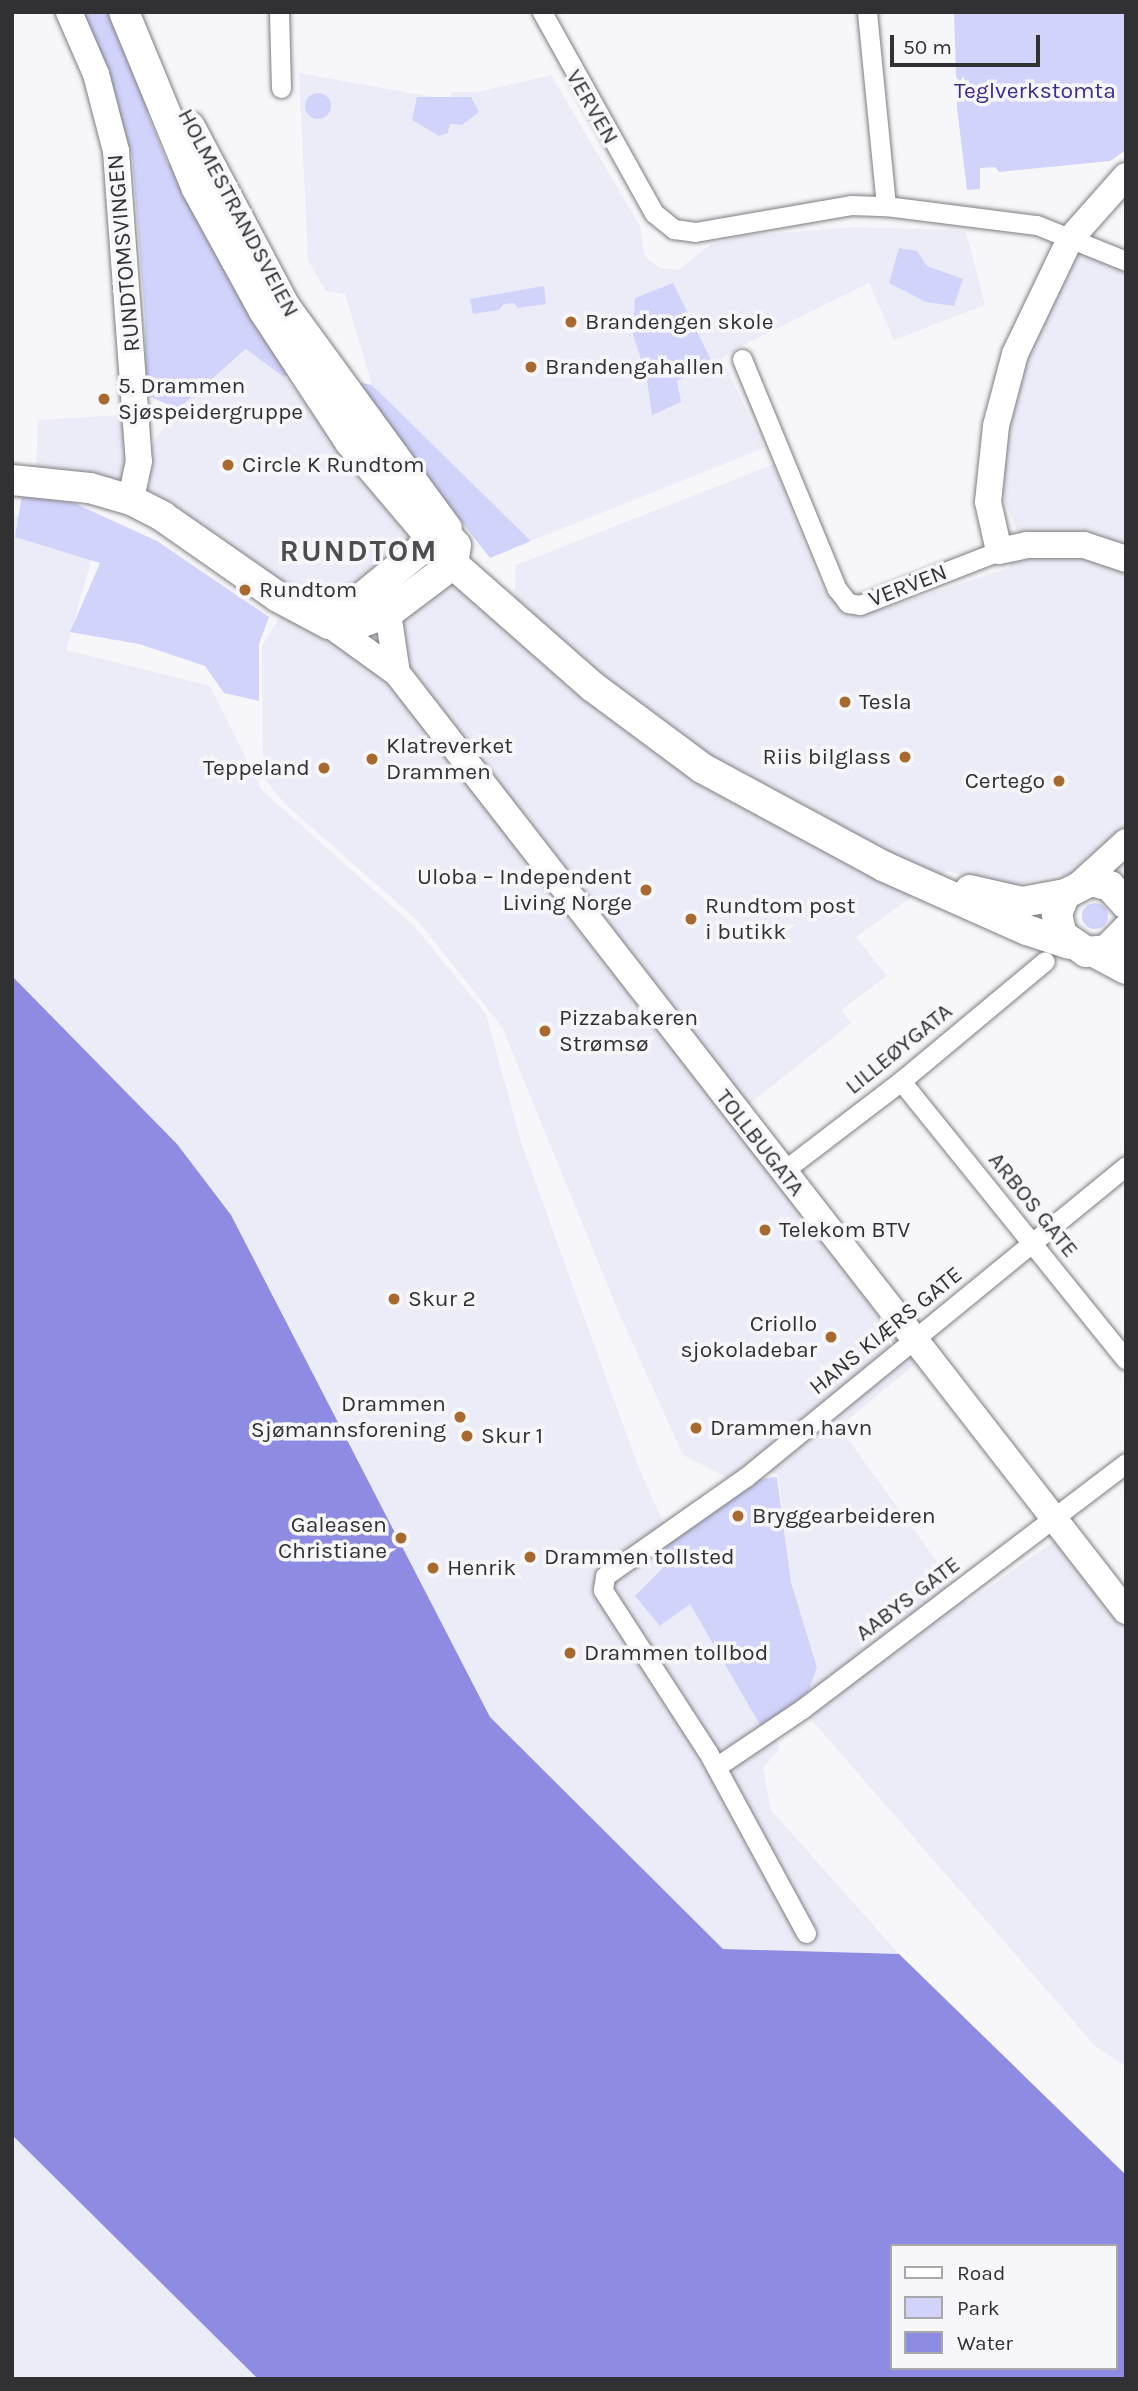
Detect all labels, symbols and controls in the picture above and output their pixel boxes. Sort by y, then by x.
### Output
scale bar [893,21,1044,65]
text: 50 m [903,35,952,59]
street label: VERVEN [560,65,624,149]
park label: Teglverkstomta [954,77,1116,105]
street label: HOLMESTRANDSVEIEN [171,104,305,322]
street label: RUNDTOMSVINGEN [102,153,146,353]
place label: Brandengen skole [585,308,773,336]
marker: Brandengen skole [563,314,579,330]
place label: Brandengahallen [545,353,724,381]
marker: Brandengahallen [523,359,539,375]
place label: 5. Drammen Sjøspeidergruppe [118,372,303,426]
marker: 5. Drammen Sjøspeidergruppe [96,391,112,407]
place label: Circle K Rundtom [242,451,425,479]
marker: Circle K Rundtom [220,457,236,473]
district label: RUNDTOM [280,533,438,569]
street label: VERVEN [865,559,951,613]
place label: Rundtom [259,576,357,604]
marker: Rundtom [237,582,253,598]
place label: Tesla [859,688,912,716]
marker: Tesla [837,694,853,710]
place label: Klatreverket Drammen [386,732,513,786]
place label: Riis bilglass [762,743,891,771]
marker: Riis bilglass [897,749,913,765]
marker: Klatreverket Drammen [364,751,380,767]
place label: Teppeland [203,754,310,782]
marker: Teppeland [316,760,332,776]
place label: Certego [965,767,1045,795]
marker: Certego [1051,773,1067,789]
place label: Uloba – Independent Living Norge [417,863,632,917]
marker: Uloba – Independent Living Norge [638,882,654,898]
place label: Rundtom post i butikk [705,892,855,946]
marker: Rundtom post i butikk [683,911,699,927]
street label: LILLEØYGATA [840,998,958,1100]
place label: Pizzabakeren Strømsø [559,1004,698,1058]
marker: Pizzabakeren Strømsø [537,1023,553,1039]
street label: TOLLBUGATA [710,1084,810,1202]
street label: ARBOS GATE [982,1147,1084,1263]
place label: Telekom BTV [779,1216,910,1244]
marker: Telekom BTV [757,1222,773,1238]
street label: HANS KIÆRS GATE [804,1261,968,1401]
place label: Skur 2 [408,1285,476,1313]
marker: Skur 2 [386,1291,402,1307]
place label: Criollo sjokoladebar [680,1310,817,1364]
marker: Criollo sjokoladebar [823,1329,839,1345]
place label: Drammen Sjømannsforening [251,1390,446,1444]
marker: Drammen Sjømannsforening [452,1409,468,1425]
place label: Drammen havn [710,1414,872,1442]
marker: Drammen havn [688,1420,704,1436]
place label: Skur 1 [481,1422,543,1450]
marker: Skur 1 [459,1428,475,1444]
place label: Bryggearbeideren [752,1502,936,1530]
marker: Bryggearbeideren [730,1508,746,1524]
place label: Galeasen Christiane [278,1511,387,1565]
marker: Galeasen Christiane [393,1530,409,1546]
place label: Drammen tollsted [544,1543,735,1571]
marker: Drammen tollsted [522,1549,538,1565]
street label: AABYS GATE [850,1551,966,1647]
place label: Henrik [447,1554,516,1582]
marker: Henrik [425,1560,441,1576]
place label: Drammen tollbod [584,1639,768,1667]
marker: Drammen tollbod [562,1645,578,1661]
legend [890,2244,1117,2370]
text: Road [957,2261,1005,2285]
text: Park [957,2296,1000,2320]
text: Water [957,2331,1013,2355]

